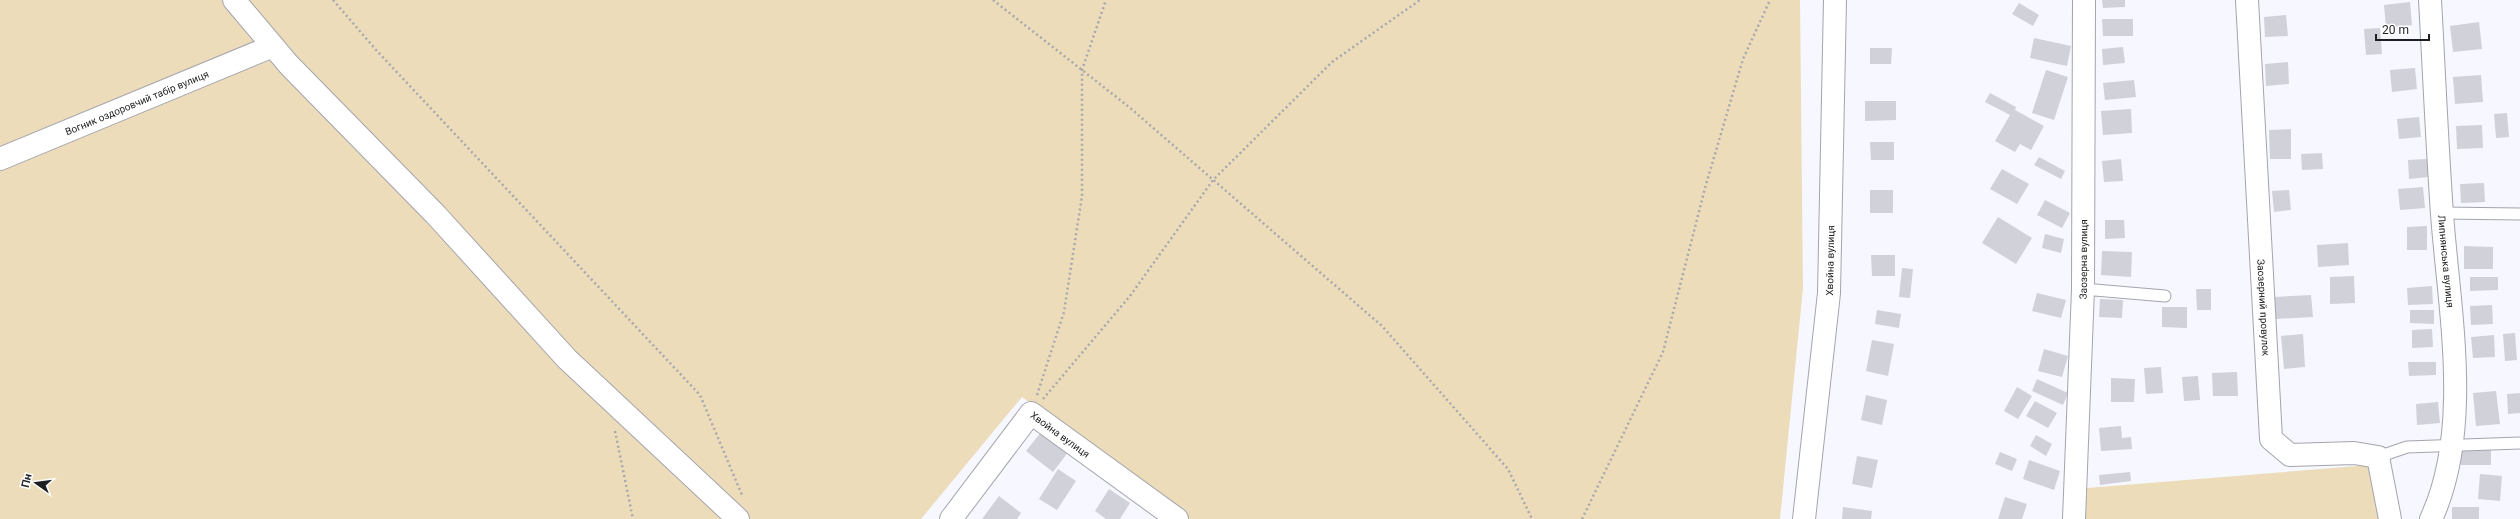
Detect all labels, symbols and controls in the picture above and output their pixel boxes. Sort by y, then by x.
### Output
scale bar [2376,16,2429,42]
text: 20 m [2382,23,2409,37]
street label: Вогник оздоровчий табір вулиця [64,68,210,137]
street label: Липнянська вулиця [2436,215,2456,308]
street label: Заозерна вулиця [2078,219,2089,299]
street label: Хвойна вулиця [1824,225,1836,296]
street label: Заозерний провулок [2255,259,2271,357]
street label: Хвойна вулиця [1028,410,1092,460]
north arrow [16,463,56,503]
text: Пн [19,472,35,489]

